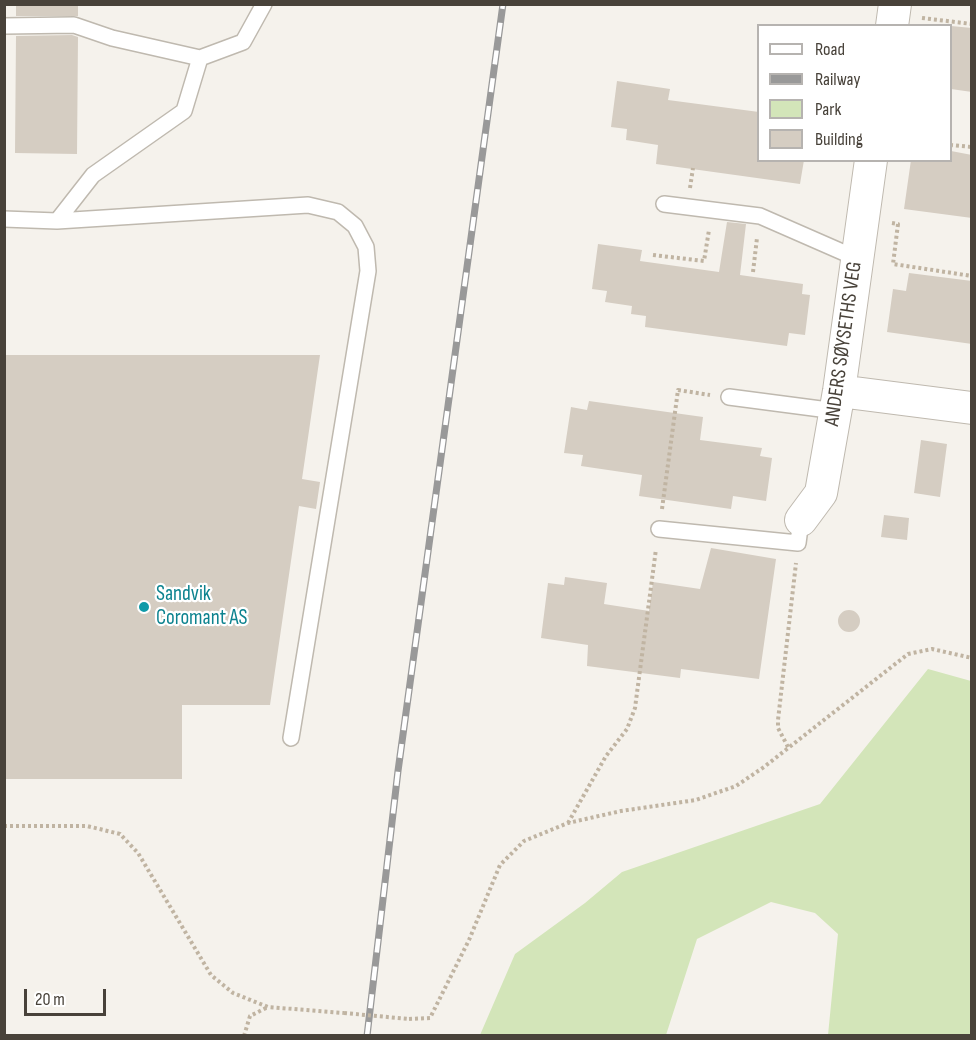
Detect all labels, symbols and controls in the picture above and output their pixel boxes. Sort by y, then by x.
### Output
legend [757,24,952,162]
text: Road [815,39,845,60]
text: Railway [815,69,860,90]
text: Park [815,99,841,120]
text: Building [815,129,863,150]
street label: ANDERS SØYSETHS VEG [820,260,868,428]
place label: Sandvik Coromant AS [156,582,248,632]
marker: Sandvik Coromant AS [137,600,151,614]
scale bar [27,977,110,1015]
text: 20 m [35,989,65,1010]

